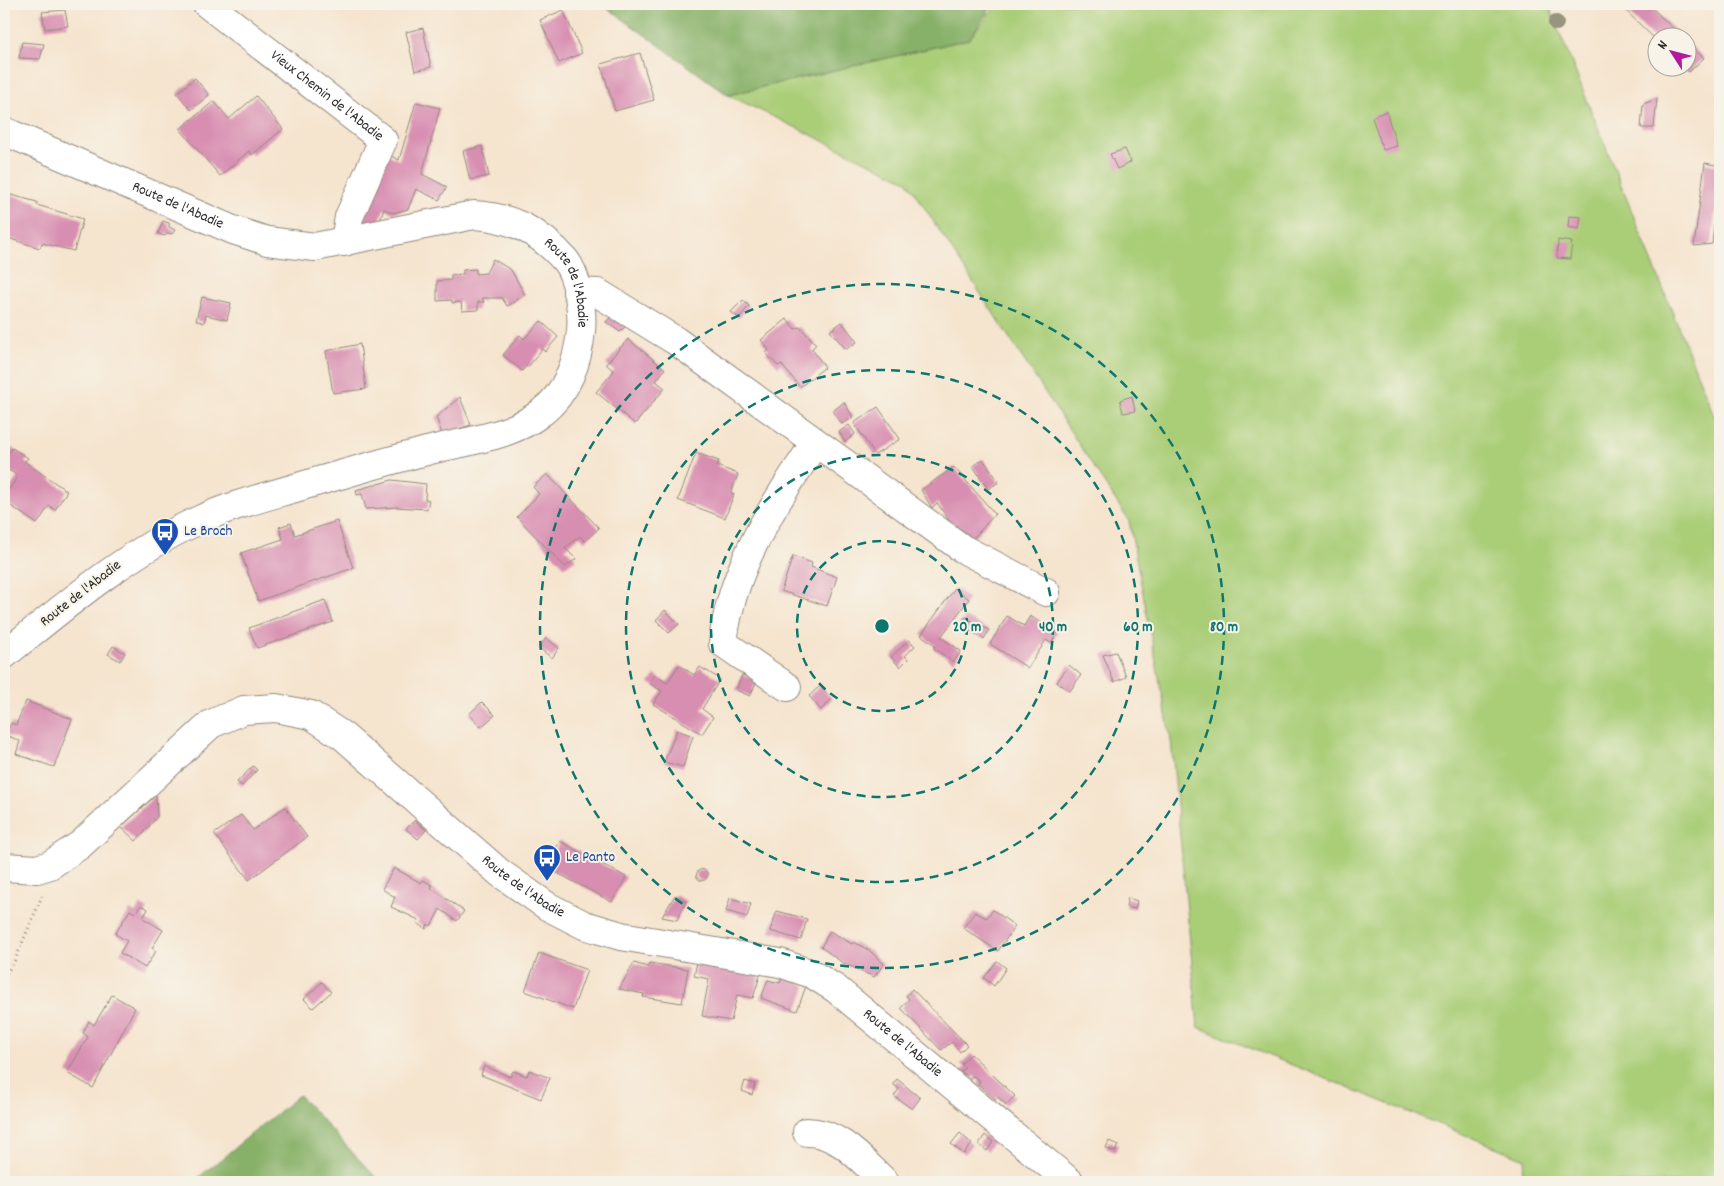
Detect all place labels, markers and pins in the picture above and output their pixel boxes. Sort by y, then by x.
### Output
bus stop icon: Le Broch [150,517,180,556]
place label: Le Broch [184,521,233,543]
centre of rings [873,617,891,635]
bus stop icon: Le Panto [532,843,562,882]
place label: Le Panto [566,847,615,869]

